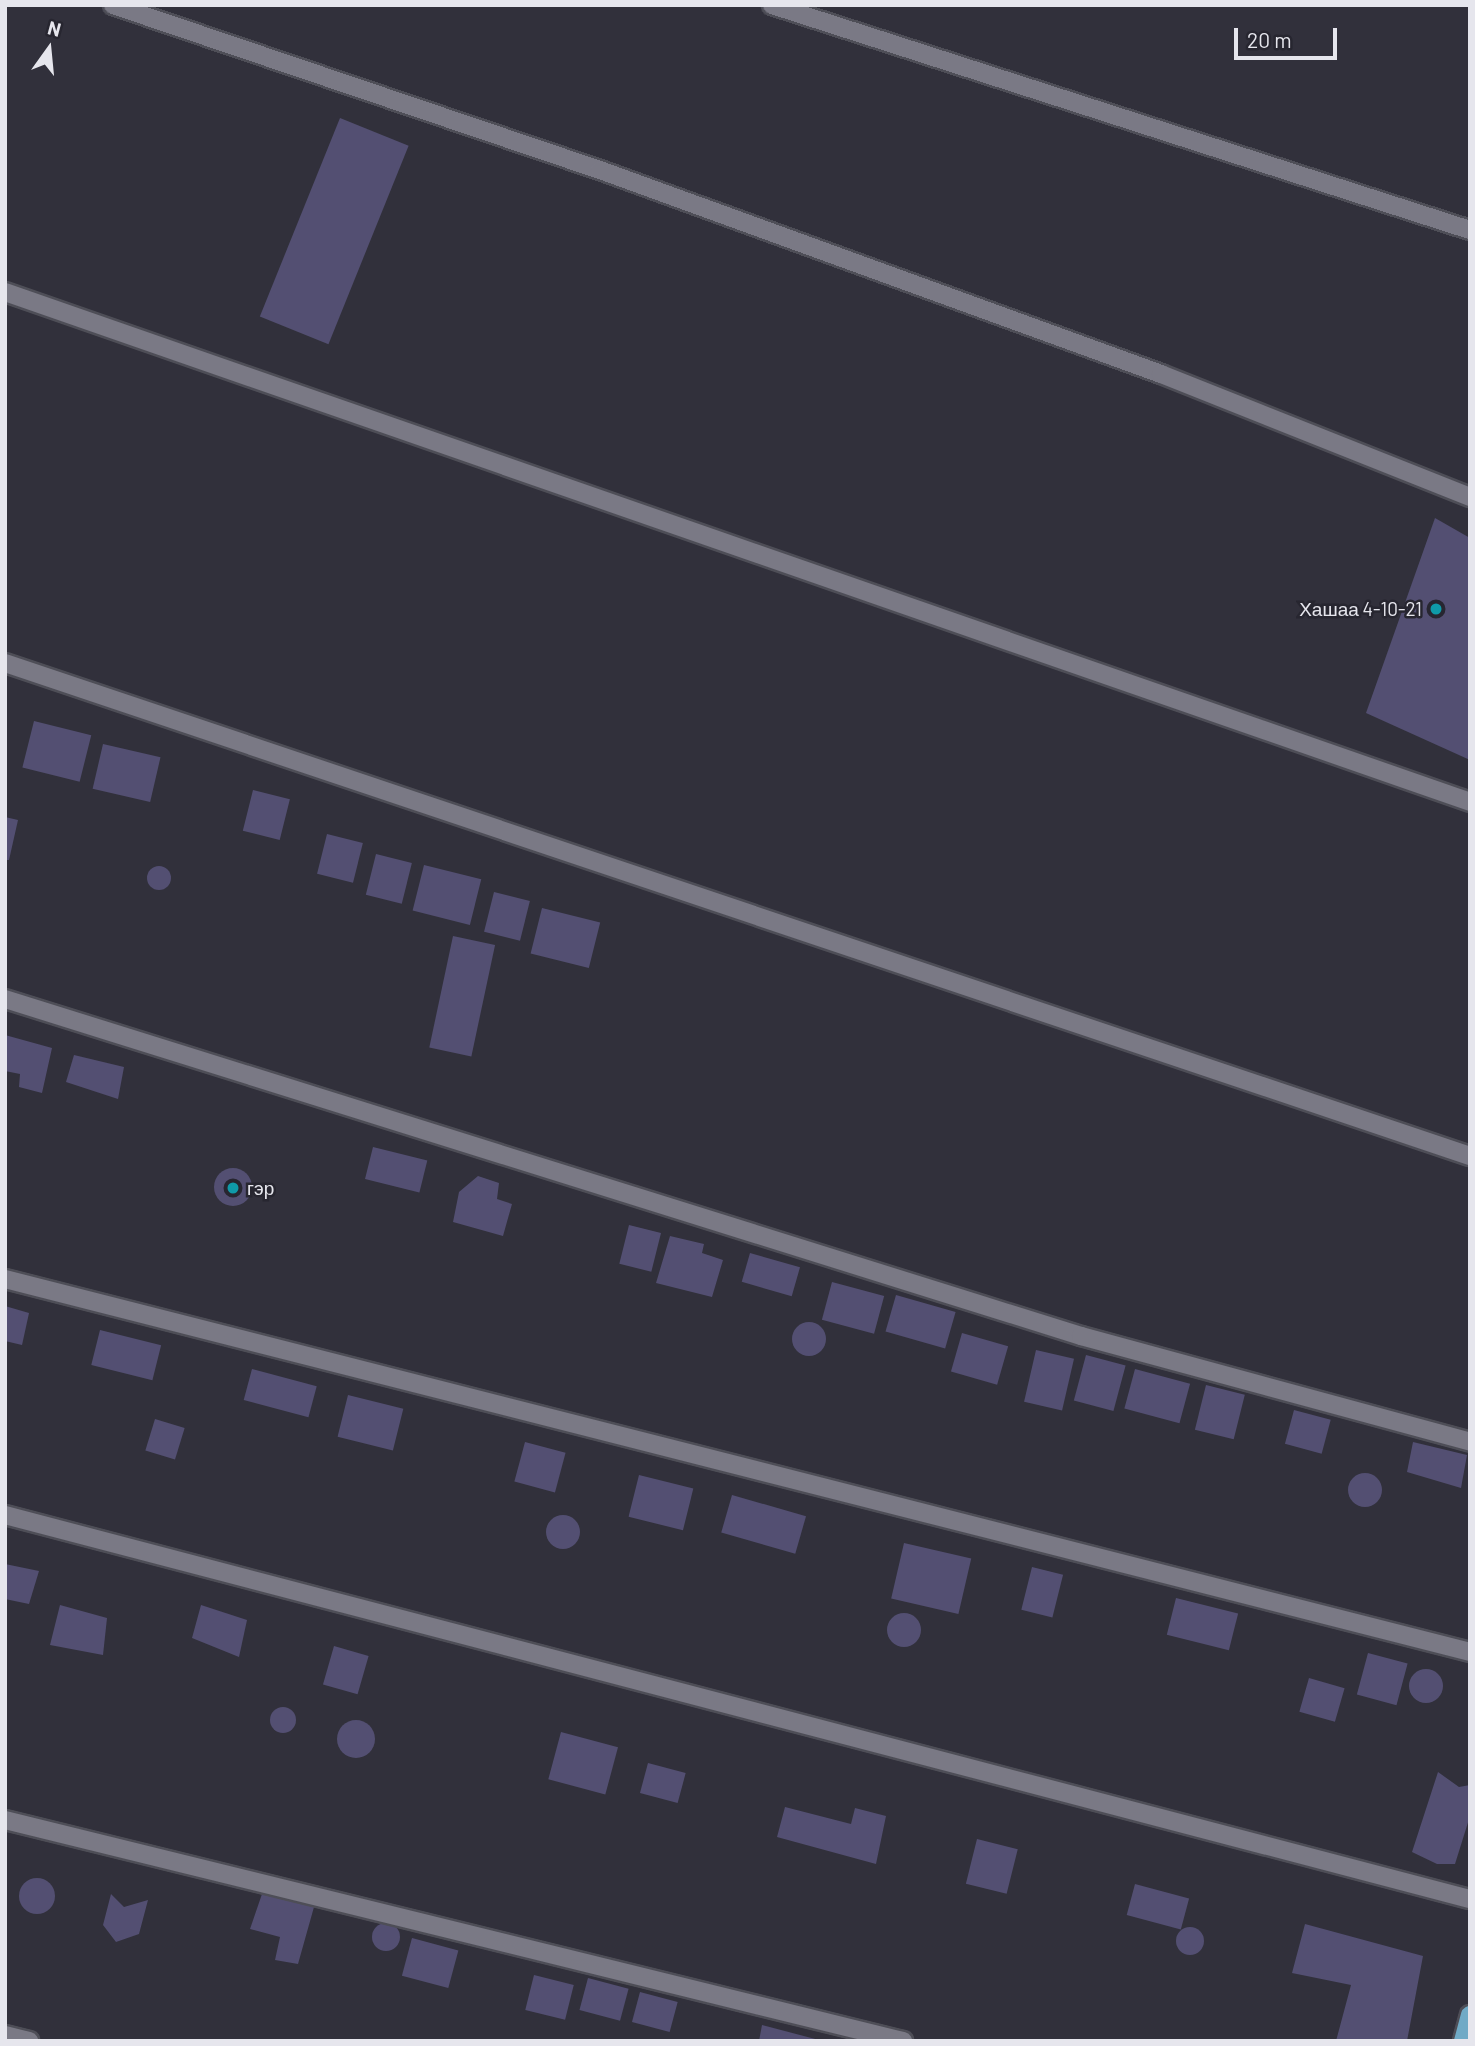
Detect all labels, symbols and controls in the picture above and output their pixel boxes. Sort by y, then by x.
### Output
north arrow [14,14,84,84]
scale bar [1237,14,1340,58]
text: N [45,15,64,41]
text: 20 m [1247,27,1292,52]
place label: Хашаа 4-10-21 [1299,598,1422,620]
marker: Хашаа 4-10-21 [1428,601,1444,617]
place label: гэр [247,1177,274,1199]
marker: гэр [225,1180,241,1196]

